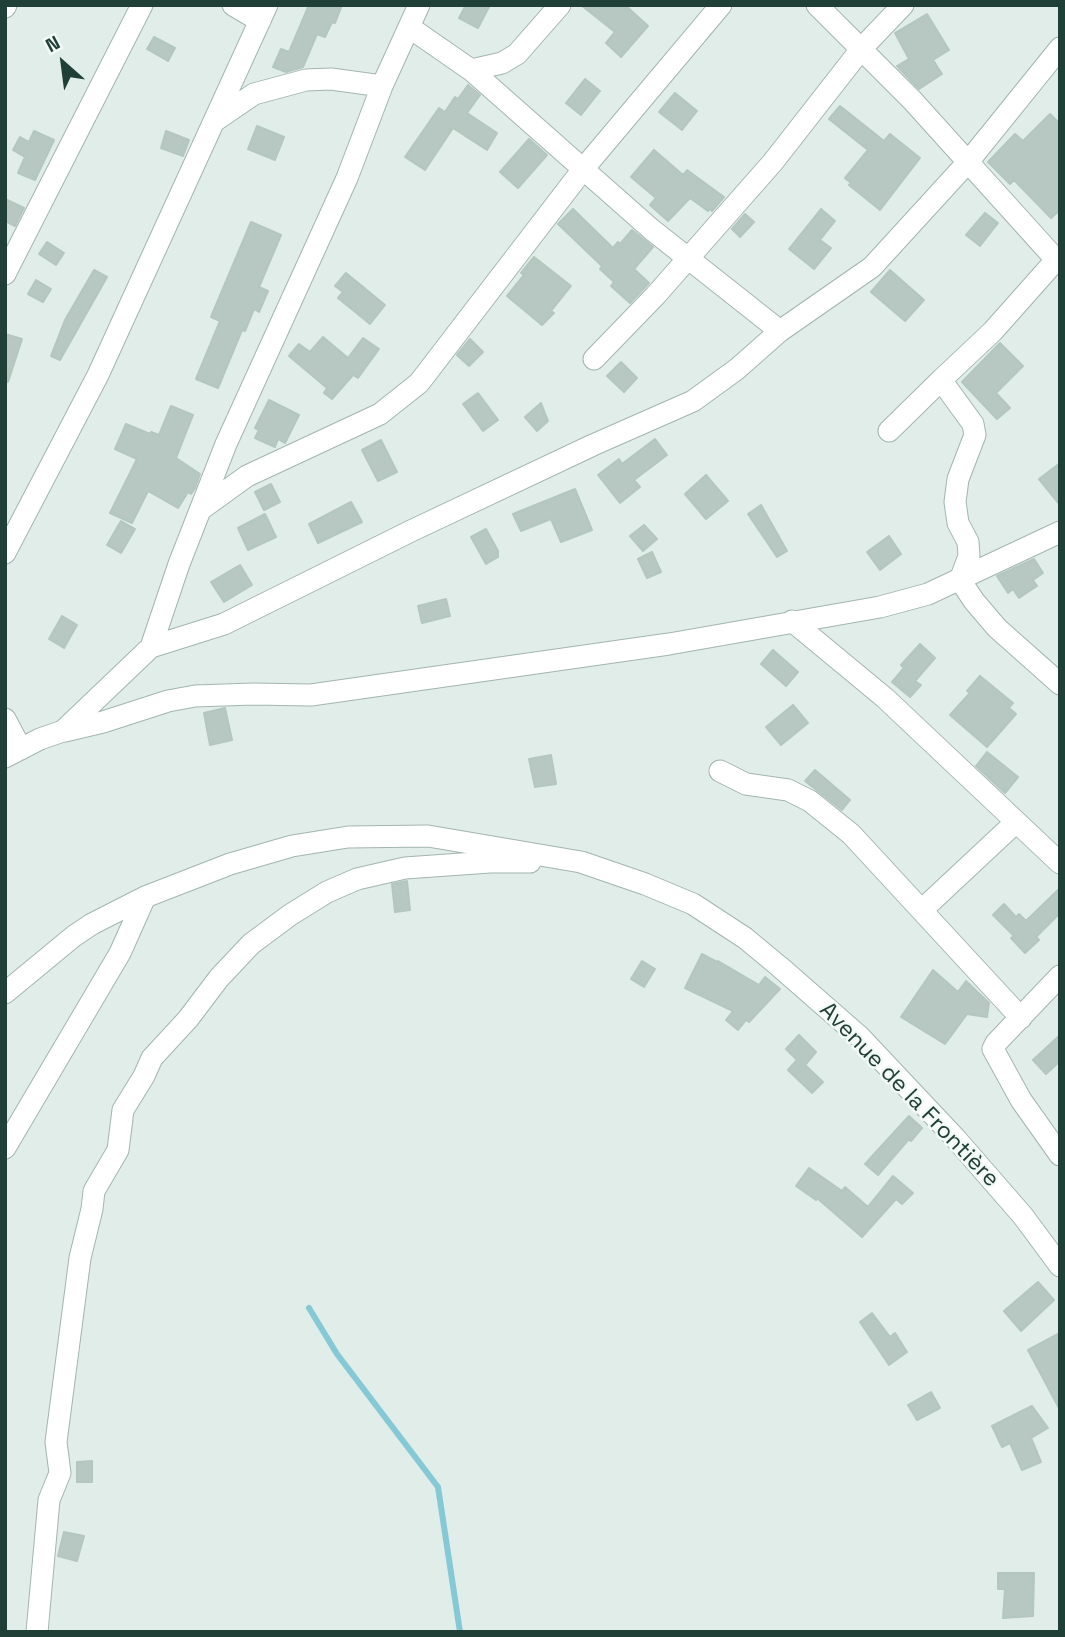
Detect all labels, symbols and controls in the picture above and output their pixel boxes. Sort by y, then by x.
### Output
north arrow [28,28,98,98]
text: N [41,30,64,58]
street label: Avenue de la Frontière [813,997,1005,1193]

